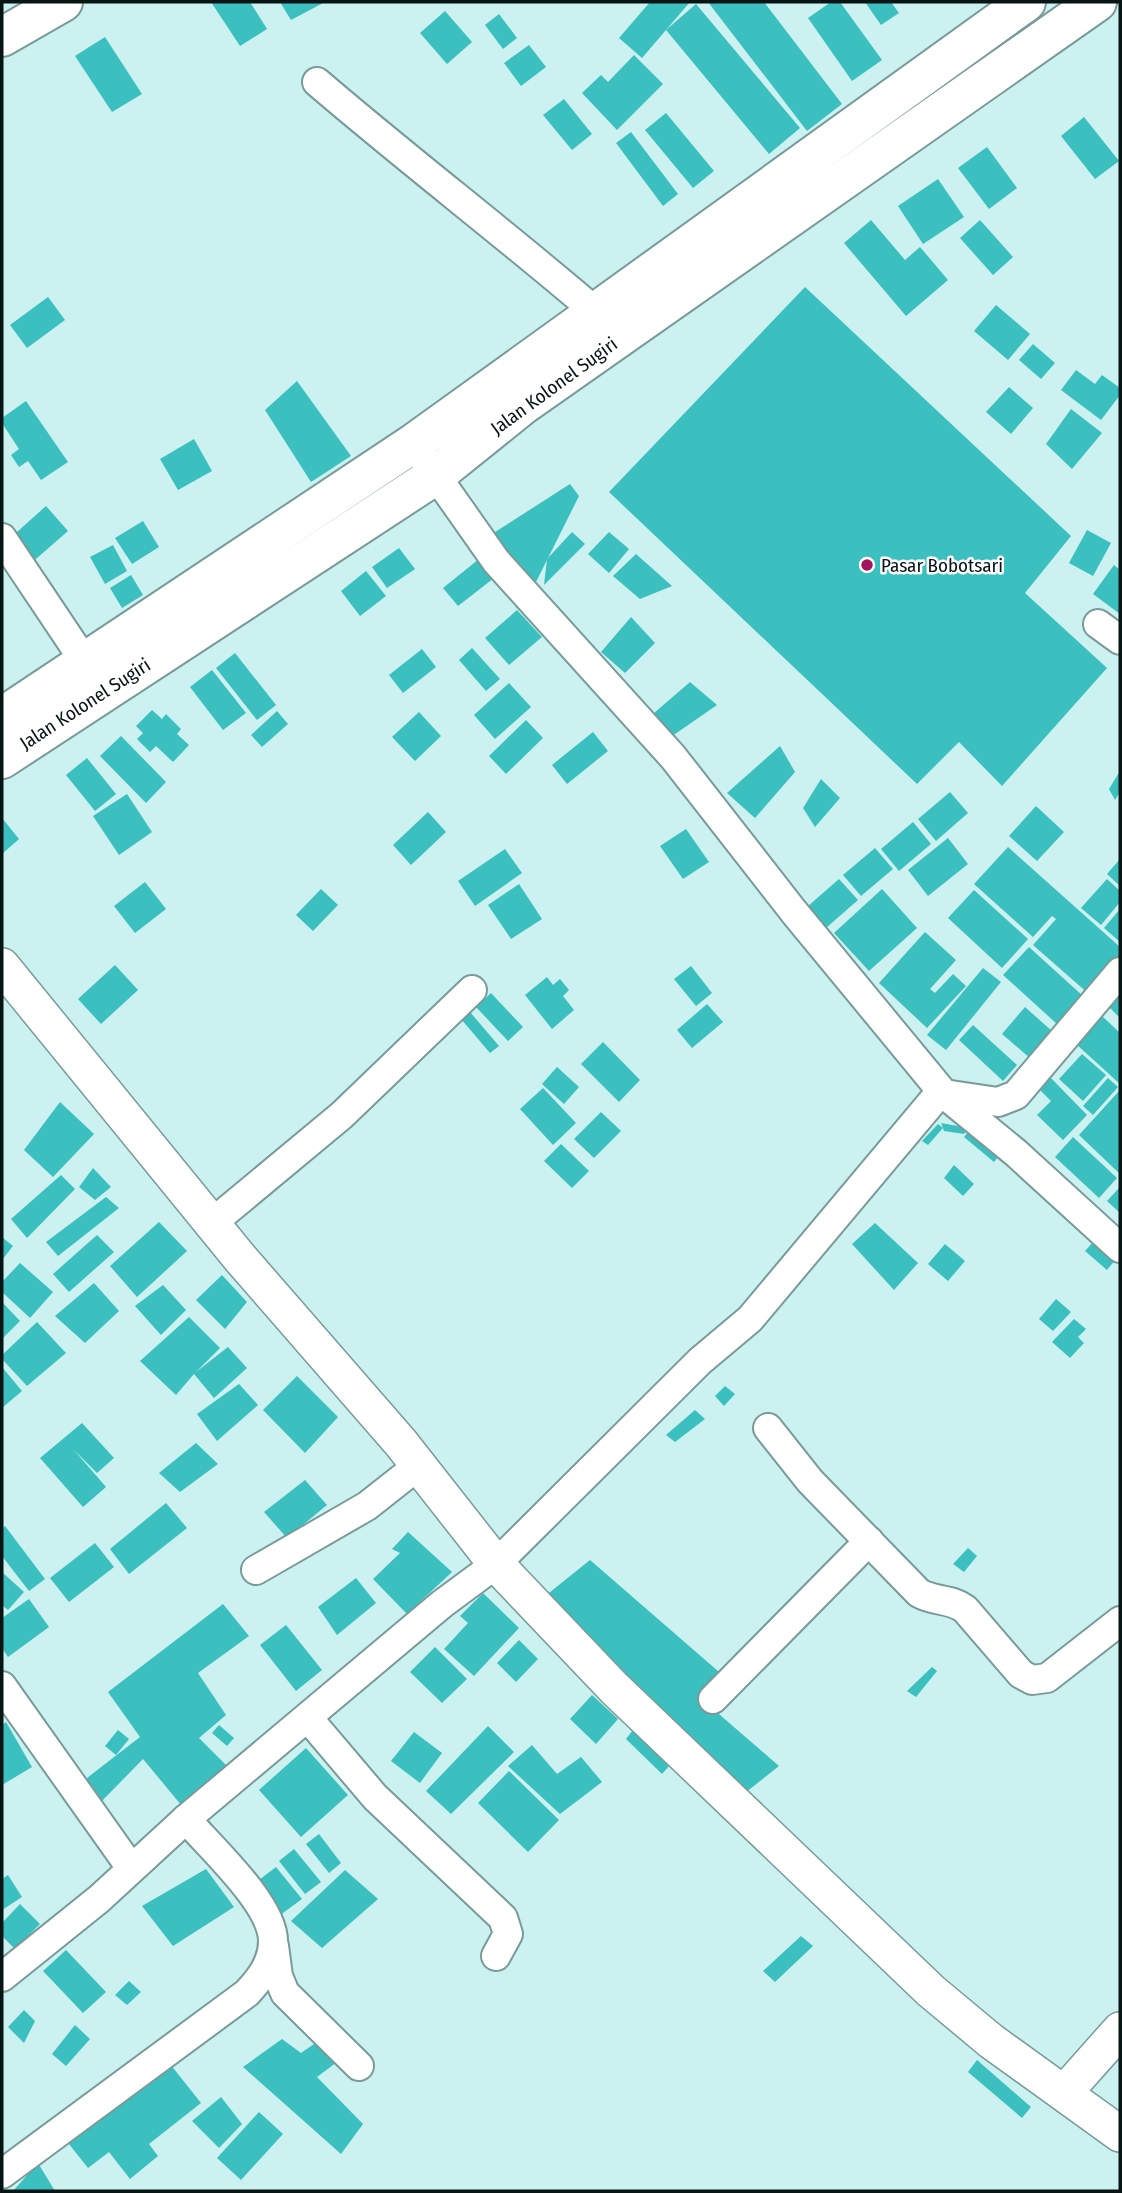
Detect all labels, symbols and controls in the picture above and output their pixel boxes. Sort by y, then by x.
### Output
street label: Jalan Kolonel Sugiri [486,332,622,440]
place label: Pasar Bobotsari [881,554,1003,577]
marker: Pasar Bobotsari [859,557,875,573]
street label: Jalan Kolonel Sugiri [15,653,155,755]

